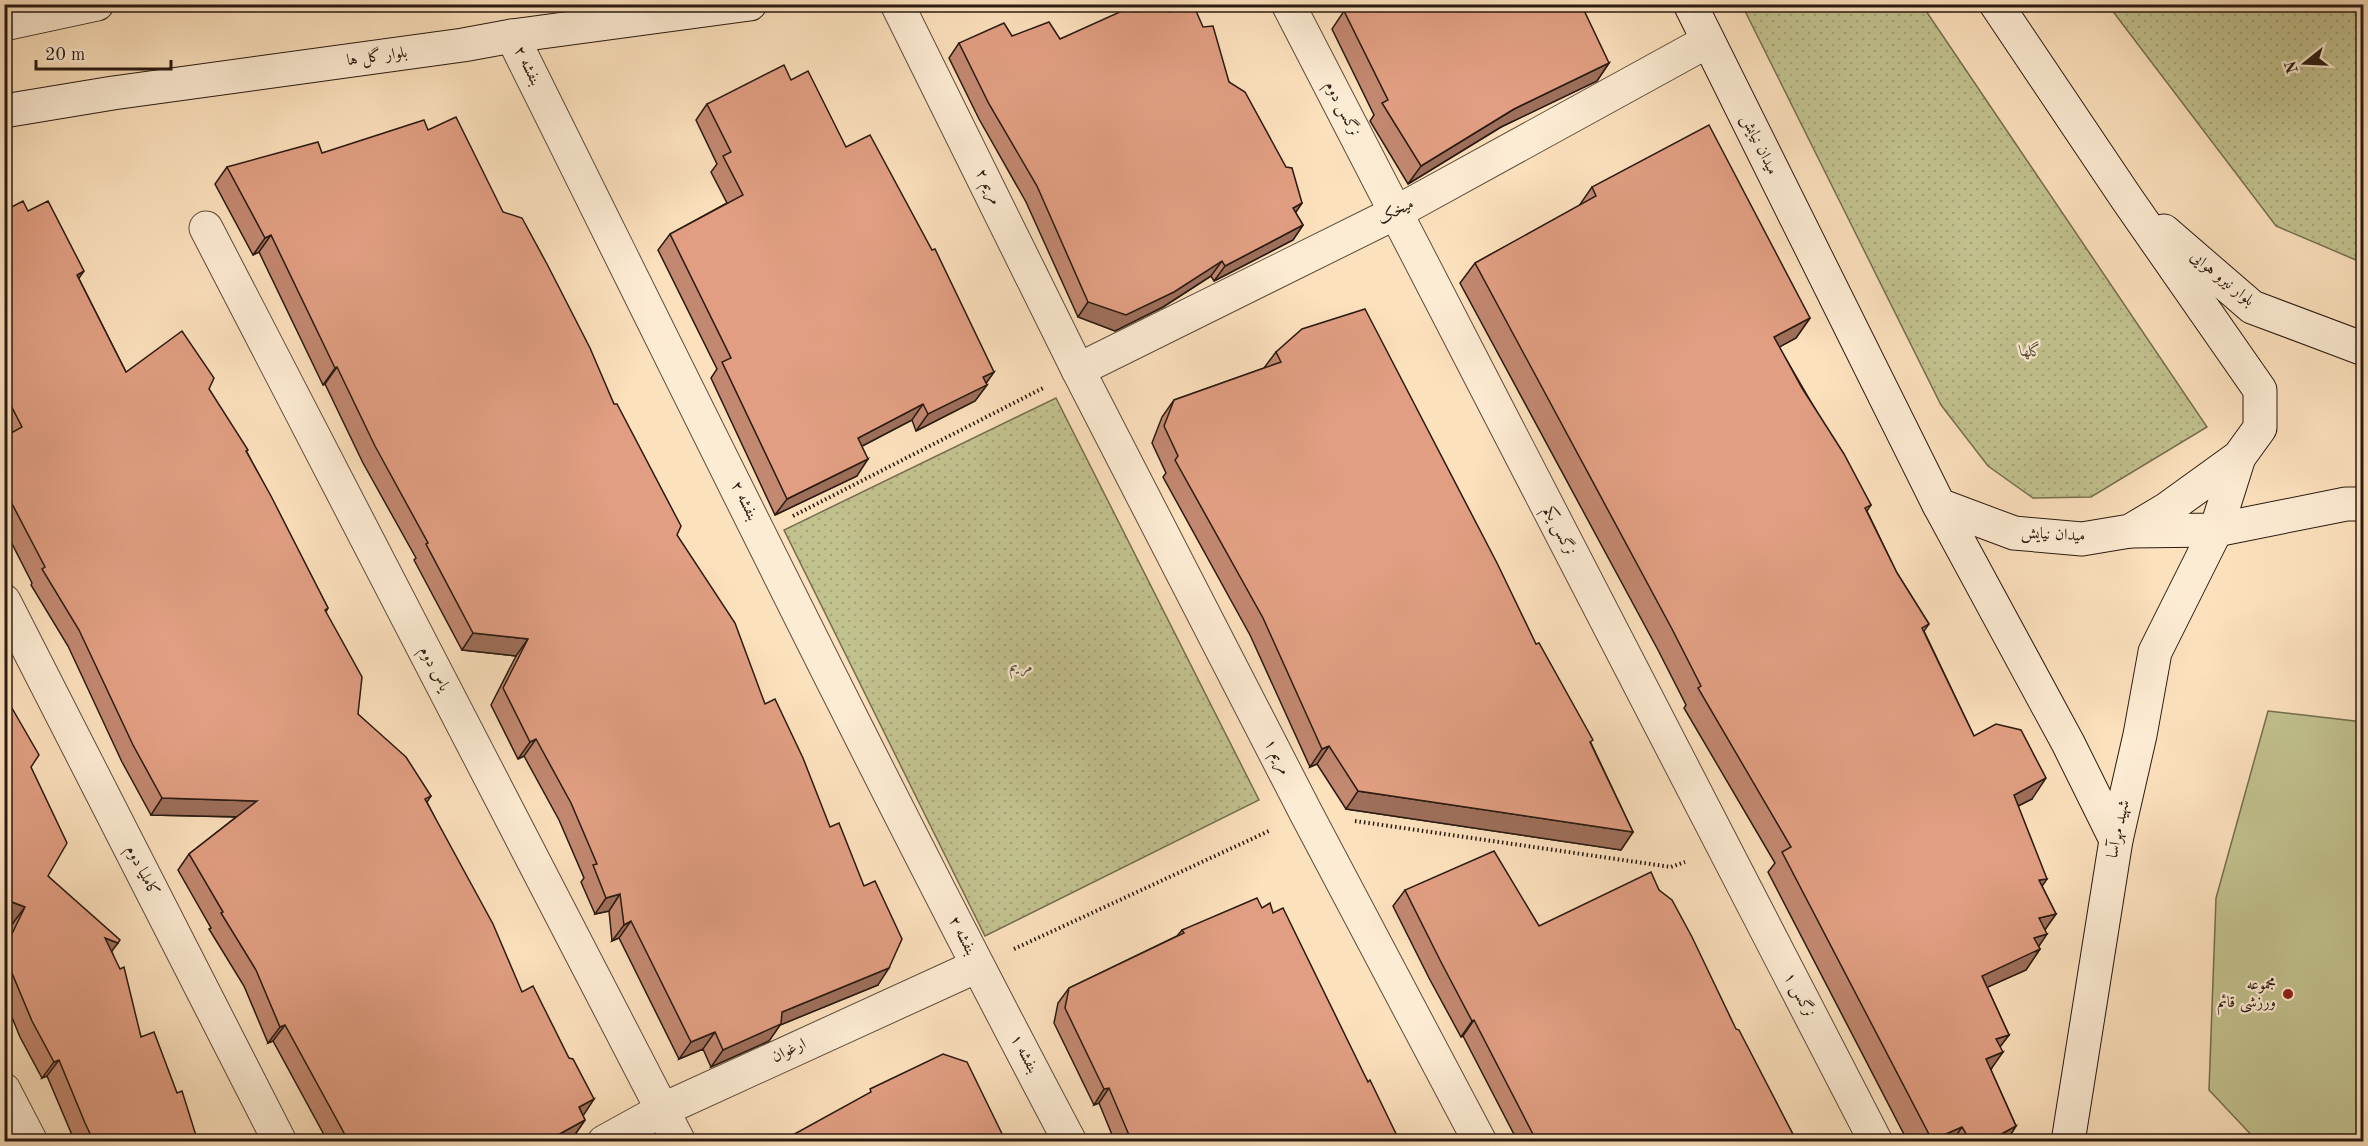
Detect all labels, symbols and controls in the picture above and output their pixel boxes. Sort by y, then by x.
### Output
scale bar [36,33,171,71]
north arrow [2275,33,2335,93]
street label: بلوار گل ها [345,42,409,71]
street label: بنفشه ۲ [510,44,543,89]
text: 20 m [45,46,85,64]
text: N [2283,58,2302,75]
street label: نرگس دوم [1317,78,1364,141]
street label: میدان نیایش [1737,113,1780,178]
street label: مریم ۲ [968,166,1003,210]
street label: میخک [1375,194,1417,228]
street label: بلوار نیرو هوایی [2186,248,2257,310]
park label: گلها [2018,341,2042,360]
street label: بنفشه ۲ [727,479,760,524]
street label: نرگس یکم [1535,503,1580,561]
street label: میدان نیایش [2020,525,2086,546]
street label: یاس دوم [412,644,452,697]
park label: مریم [1009,659,1033,680]
street label: مریم ۱ [1257,736,1293,780]
street label: شهید مهرآسا [2102,798,2134,860]
street label: کاملیا دوم [118,843,162,901]
street label: بنفشه ۲ [945,914,979,959]
street label: نرگس ۱ [1780,969,1819,1020]
place label: مجموعه ورزشی قائم [2217,977,2276,1016]
marker: مجموعه ورزشی قائم [2281,987,2295,1001]
street label: بنفشه ۱ [1006,1032,1041,1077]
street label: ارغوان [769,1036,809,1067]

